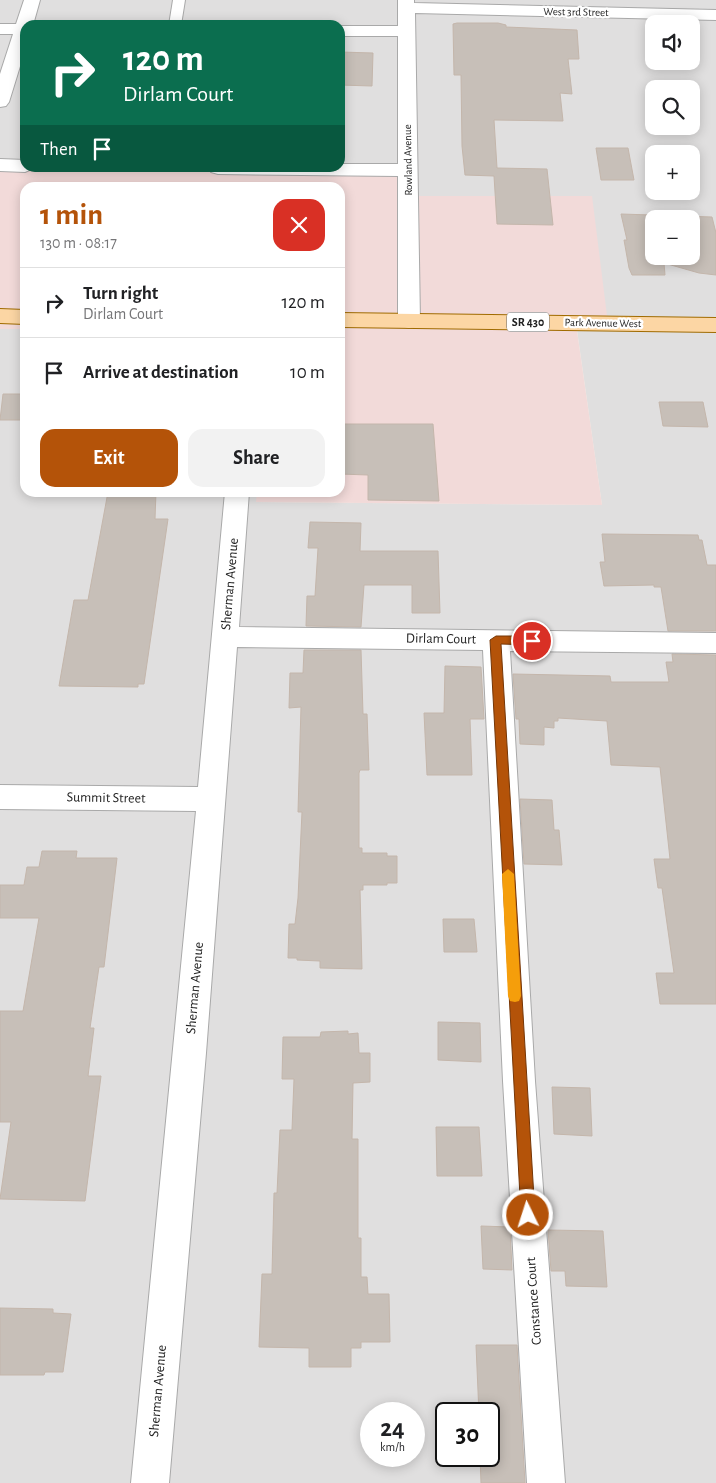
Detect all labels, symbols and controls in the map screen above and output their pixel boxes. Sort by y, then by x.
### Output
street label: West 3rd Street [543,6,609,18]
map controls [645,15,700,265]
button: sound [645,15,700,70]
icon: right [40,40,105,105]
text: 120 m [123,42,204,77]
button: search [645,80,700,135]
text: Dirlam Court [123,83,233,105]
street label: Rowland Avenue [402,124,414,196]
icon: arrive [88,135,116,163]
text: Then [40,140,78,159]
button: + [645,145,700,200]
button: close [273,199,325,251]
text: 1 min [40,200,103,230]
button: − [645,210,700,265]
text: 130 m · 08:17 [40,235,117,251]
text: Turn right [83,284,158,303]
icon: right [40,289,68,317]
text: 120 m [281,293,325,312]
text: Dirlam Court [83,306,163,322]
road number: SR 430 [507,313,549,332]
street label: Park Avenue West [565,317,642,329]
icon: arrive [40,359,68,387]
text: Arrive at destination [83,363,239,382]
text: 10 m [290,363,325,382]
button: Exit [40,429,178,487]
button: Share [188,429,325,487]
street label: Sherman Avenue [219,537,241,631]
pin [511,620,553,662]
icon: arrive [518,627,546,655]
street label: Dirlam Court [406,631,477,647]
street label: Summit Street [66,790,146,806]
street label: Sherman Avenue [184,941,206,1035]
position arrow [501,1188,553,1240]
street label: Constance Court [524,1256,544,1345]
street label: Sherman Avenue [147,1344,169,1438]
speed limit sign: 30 [435,1402,500,1467]
text: 24 [380,1416,405,1441]
text: km/h [380,1441,405,1453]

